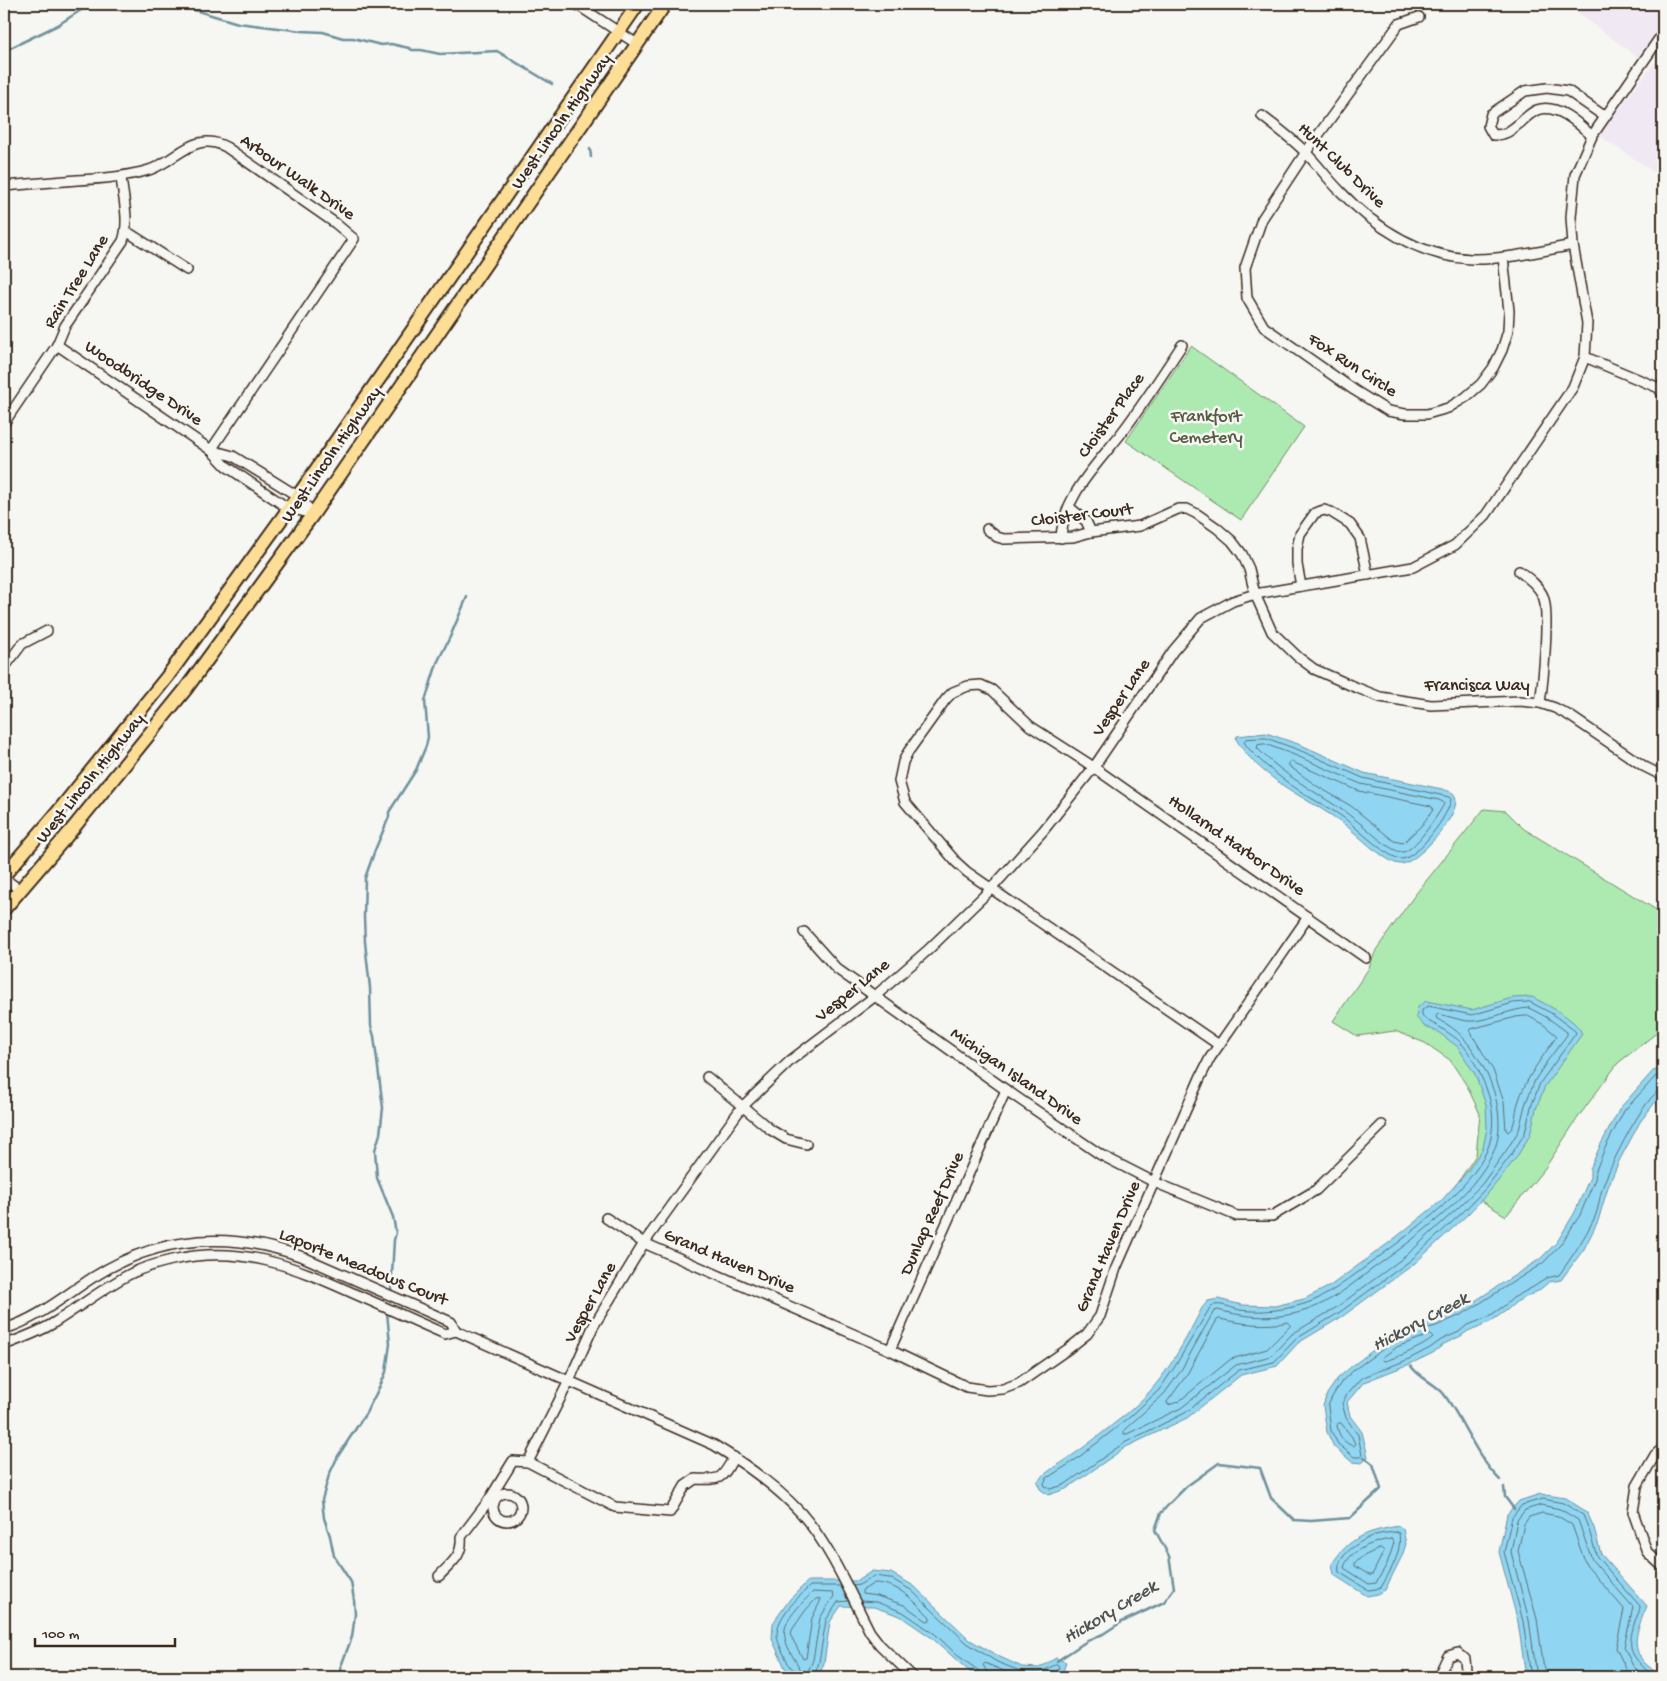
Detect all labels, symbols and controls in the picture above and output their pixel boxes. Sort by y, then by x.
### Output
street label: West Lincoln Highway [507,50,617,194]
street label: Hunt Club Drive [1293,119,1390,214]
street label: Arbour Walk Drive [235,130,359,226]
street label: Rain Tree Lane [40,231,115,333]
street label: Fox Run Circle [1303,329,1401,403]
street label: Woodbridge Drive [80,337,207,432]
street label: Cloister Place [1074,369,1150,463]
street label: West Lincoln Highway [277,383,387,527]
park label: Frankfort Cemetery [1170,407,1243,449]
street label: Cloister Court [1030,499,1136,533]
street label: Vesper Lane [1088,655,1156,742]
street label: Francisca Way [1423,676,1530,697]
street label: West Lincoln Highway [32,710,150,848]
street label: Hollarnd Harbor Drive [1163,791,1309,902]
street label: Vesper Lane [811,954,895,1028]
street label: Michigan Island Drive [946,1023,1087,1131]
street label: Dunlap Reef Drive [896,1148,970,1280]
street label: Grand Haven Drive [1072,1178,1146,1316]
street label: Laporte Meadows Court [276,1225,452,1312]
street label: Grand Haven Drive [660,1225,798,1299]
street label: Vesper Lane [560,1258,622,1348]
water label: Hickory Creek [1369,1287,1474,1358]
water label: Hickory Creek [1060,1575,1163,1650]
scale bar [35,1616,175,1648]
text: 100 m [41,1626,80,1644]

